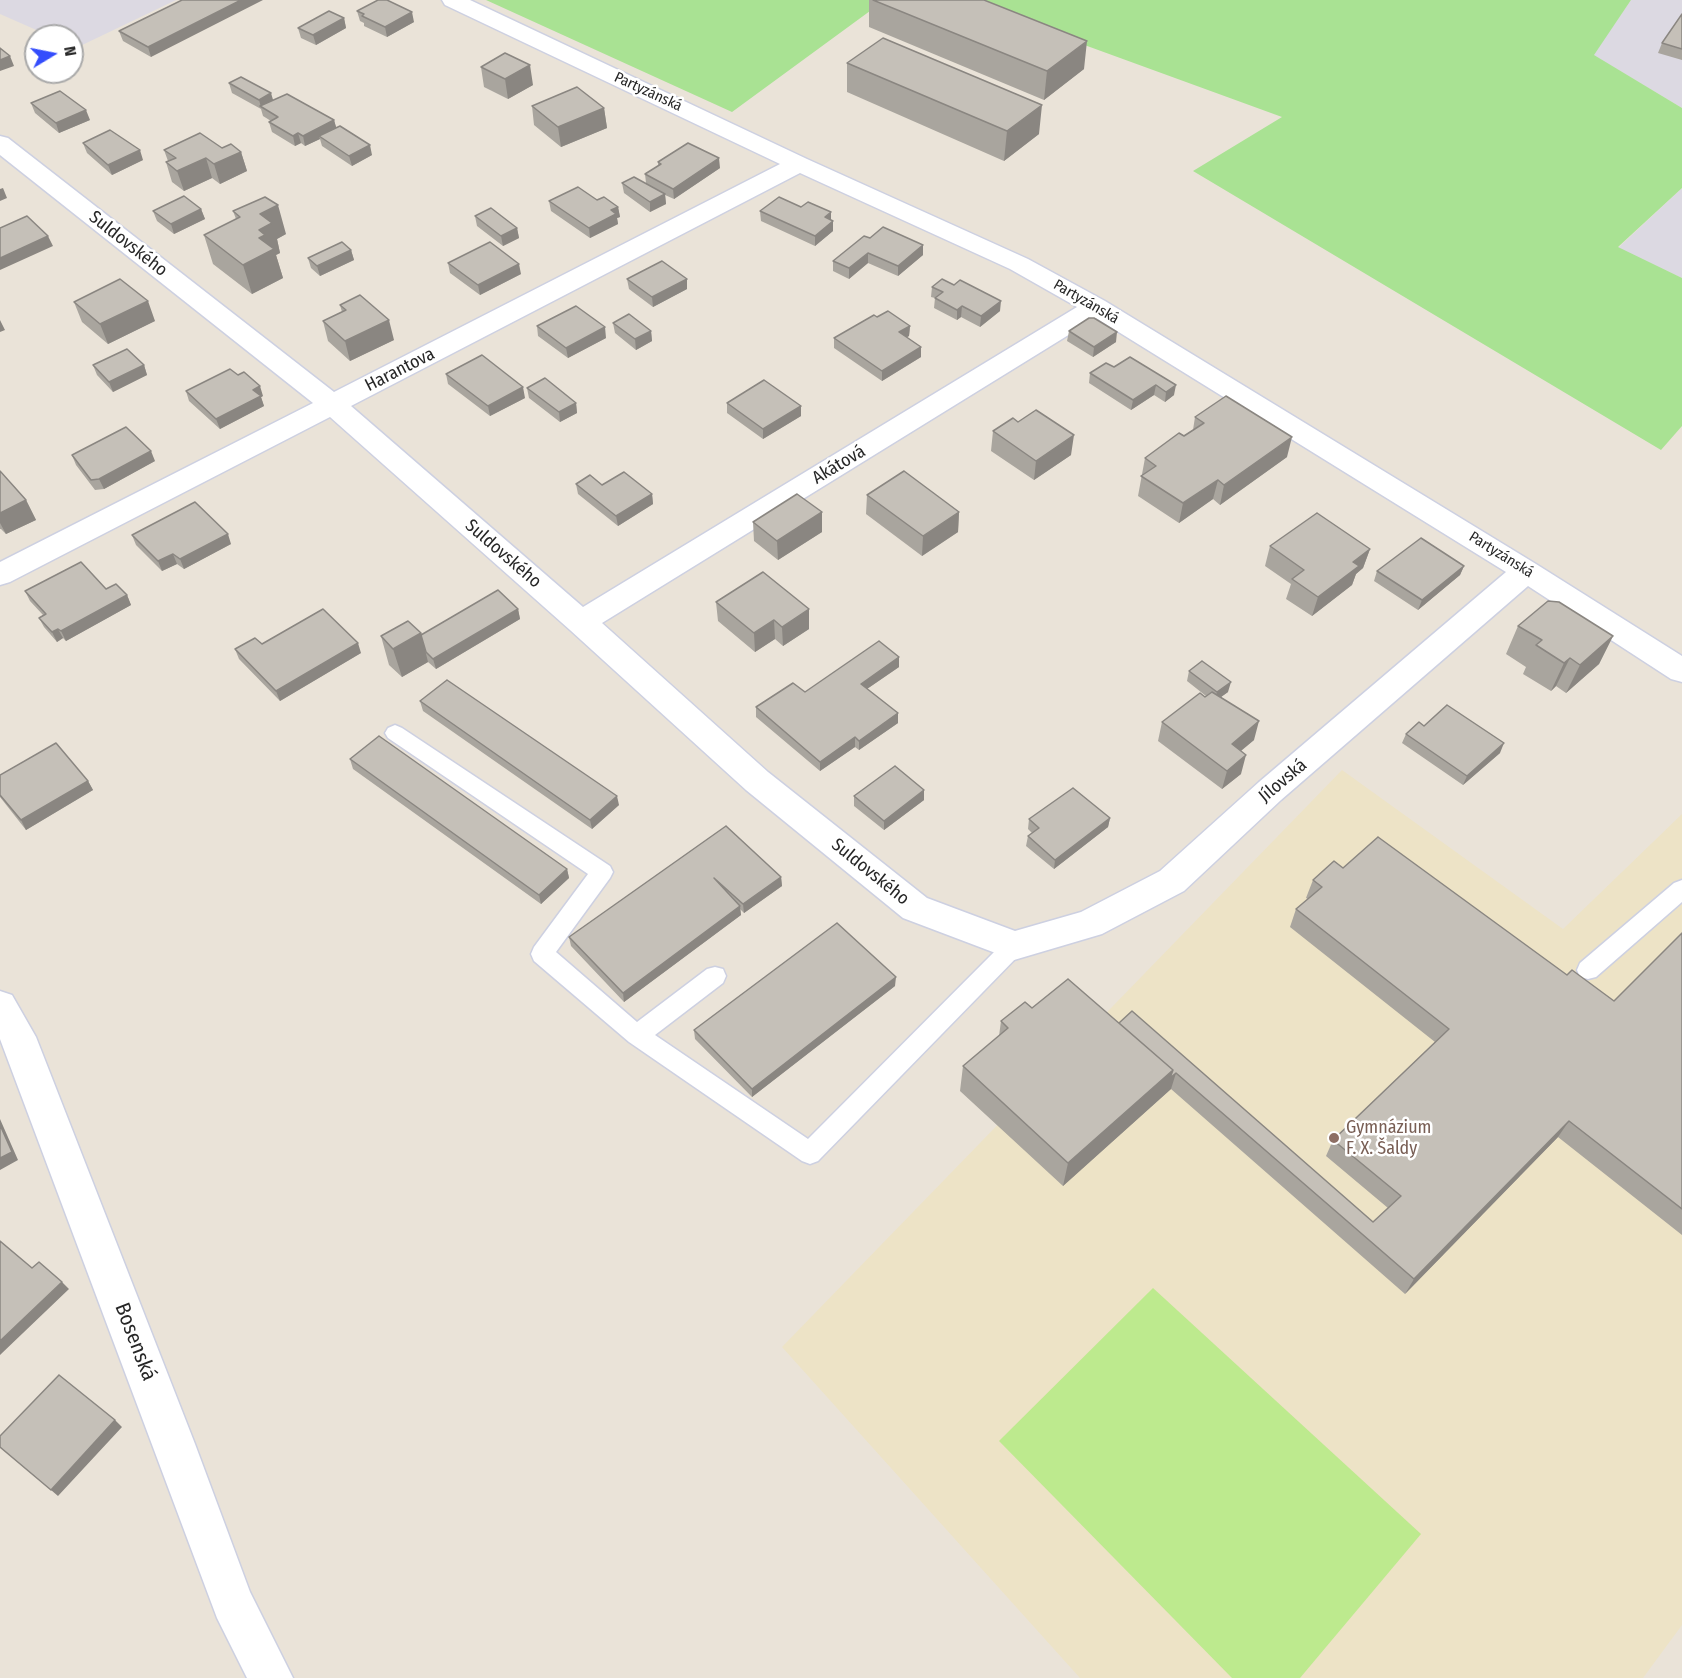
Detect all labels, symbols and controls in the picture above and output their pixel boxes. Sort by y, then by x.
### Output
north arrow [24,24,84,84]
text: N [60,45,80,58]
street label: Partyzánská [611,68,685,116]
street label: Suldovského [84,207,172,281]
street label: Partyzánská [1050,276,1122,328]
street label: Harantova [362,343,438,397]
street label: Akátová [809,441,869,489]
street label: Suldovského [461,515,545,593]
street label: Partyzánská [1465,528,1537,582]
street label: Jílovská [1254,755,1312,807]
street label: Suldovského [827,834,913,910]
place label: Gymnázium F. X. Šaldy [1346,1117,1431,1160]
marker: Gymnázium F. X. Šaldy [1327,1131,1341,1145]
street label: Bosenská [109,1299,161,1385]

